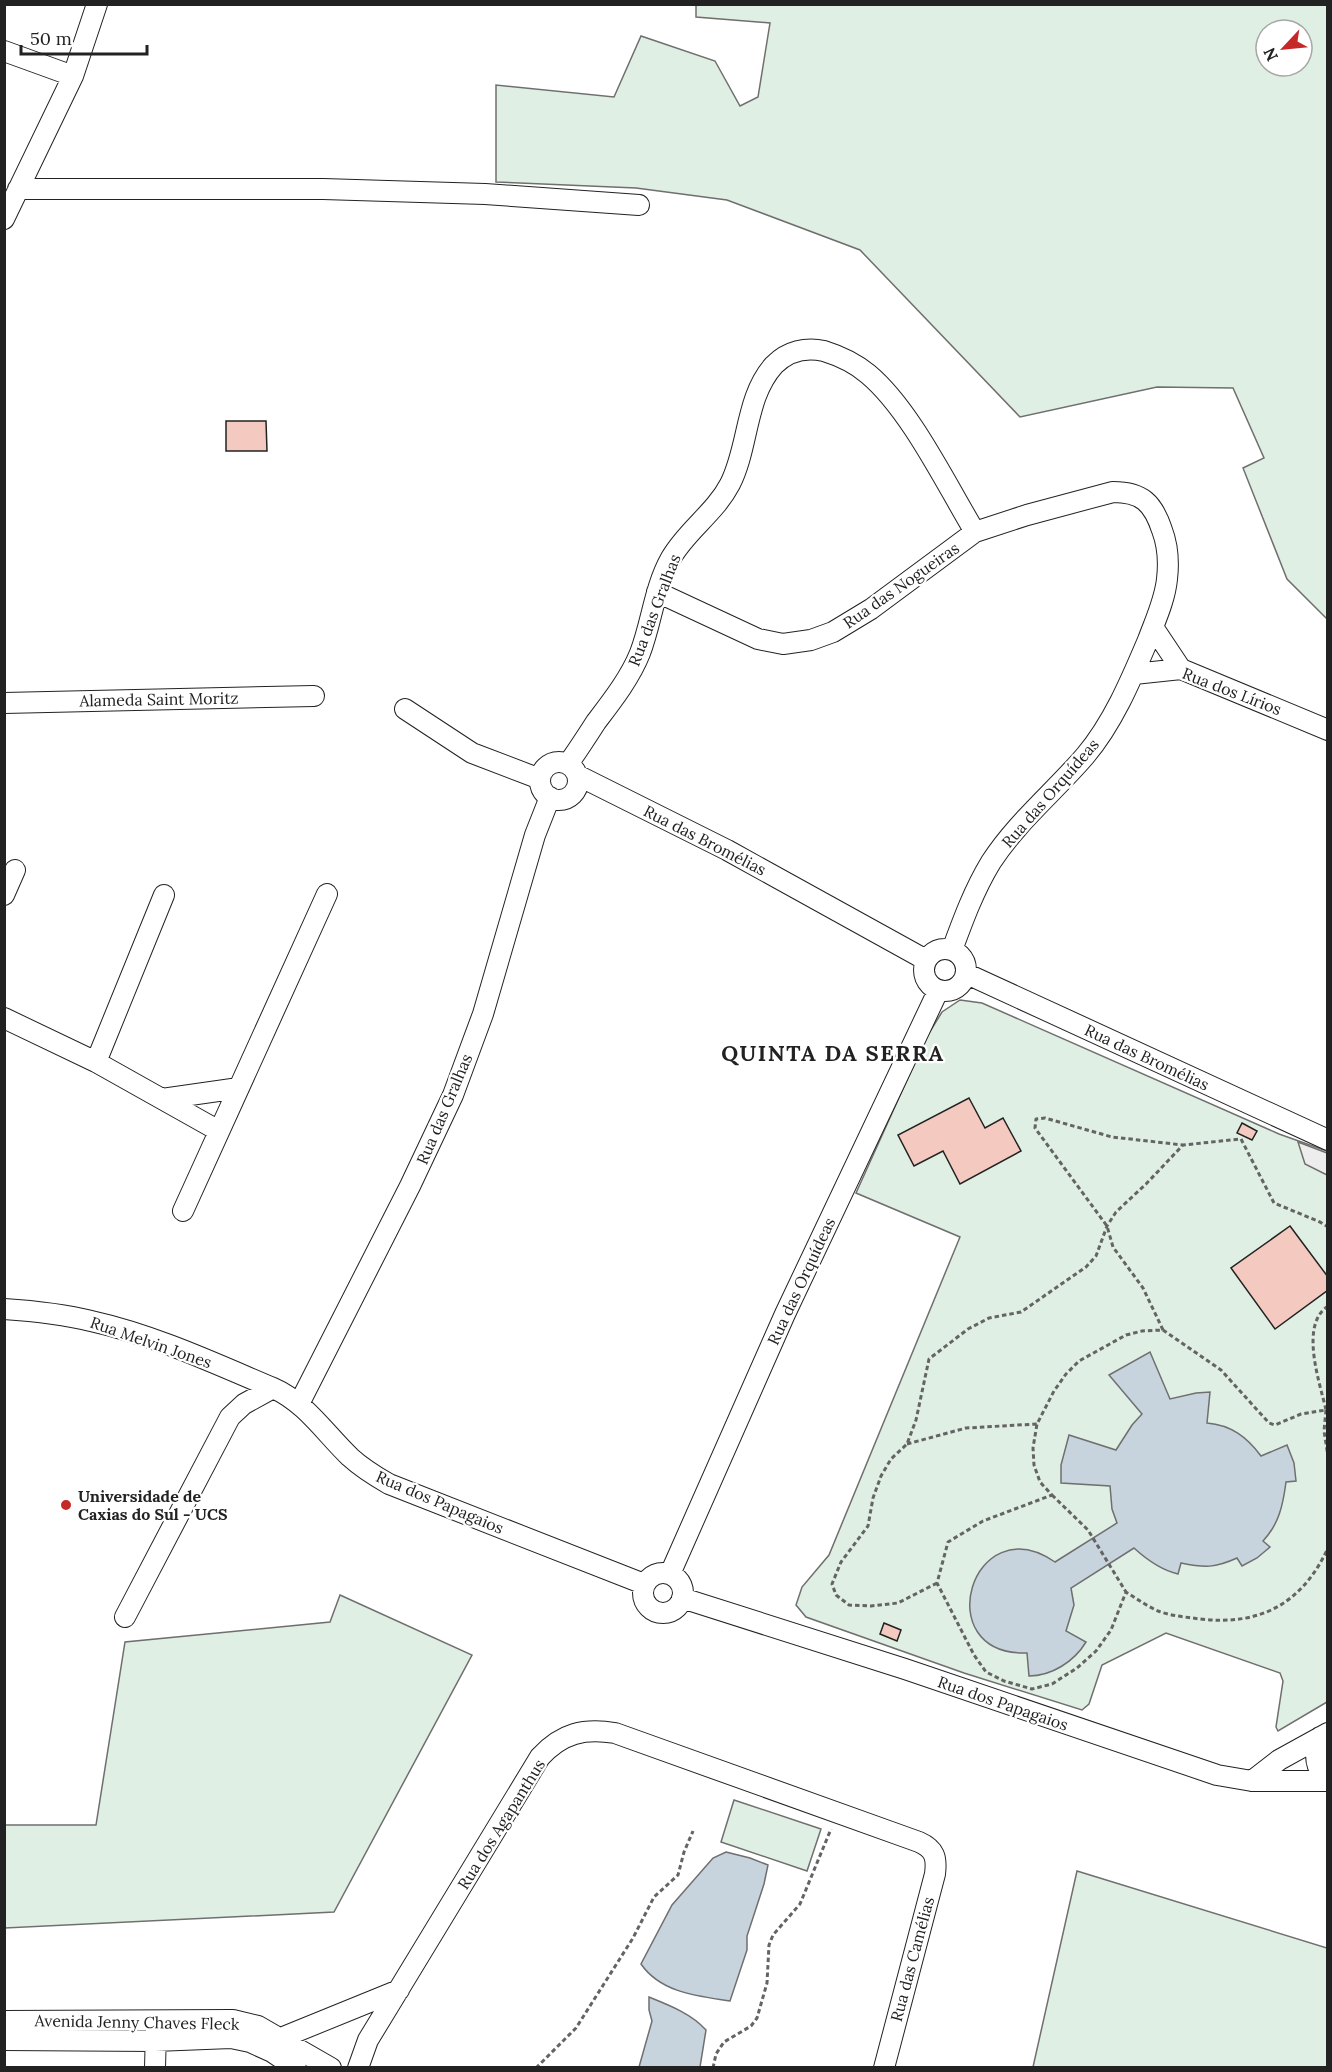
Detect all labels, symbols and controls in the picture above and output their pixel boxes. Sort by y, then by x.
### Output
scale bar [21,18,147,56]
north arrow [1254,18,1314,78]
text: 50 m [30,27,72,50]
text: N [1259,45,1282,65]
street label: Rua das Nogueiras [839,538,963,632]
street label: Rua das Gralhas [623,551,685,669]
street label: Rua dos Lírios [1180,663,1284,719]
street label: Alameda Saint Moritz [78,688,239,710]
street label: Rua das Orquídeas [997,734,1103,852]
street label: Rua das Bromélias [640,800,770,880]
street label: Rua das Bromélias [1082,1019,1212,1095]
district label: QUINTA DA SERRA [721,1039,945,1067]
street label: Rua das Gralhas [412,1051,476,1167]
street label: Rua das Orquídeas [763,1214,839,1348]
street label: Rua Melvin Jones [88,1312,214,1372]
street label: Rua dos Papagaios [373,1466,507,1538]
place label: Universidade de Caxias do Sul - UCS [78,1486,228,1524]
marker: Universidade de Caxias do Sul - UCS [59,1498,73,1512]
street label: Rua dos Papagaios [935,1671,1071,1735]
street label: Rua dos Agapanthus [453,1755,549,1893]
street label: Rua das Camélias [886,1894,938,2024]
street label: Avenida Jenny Chaves Fleck [33,2010,240,2034]

